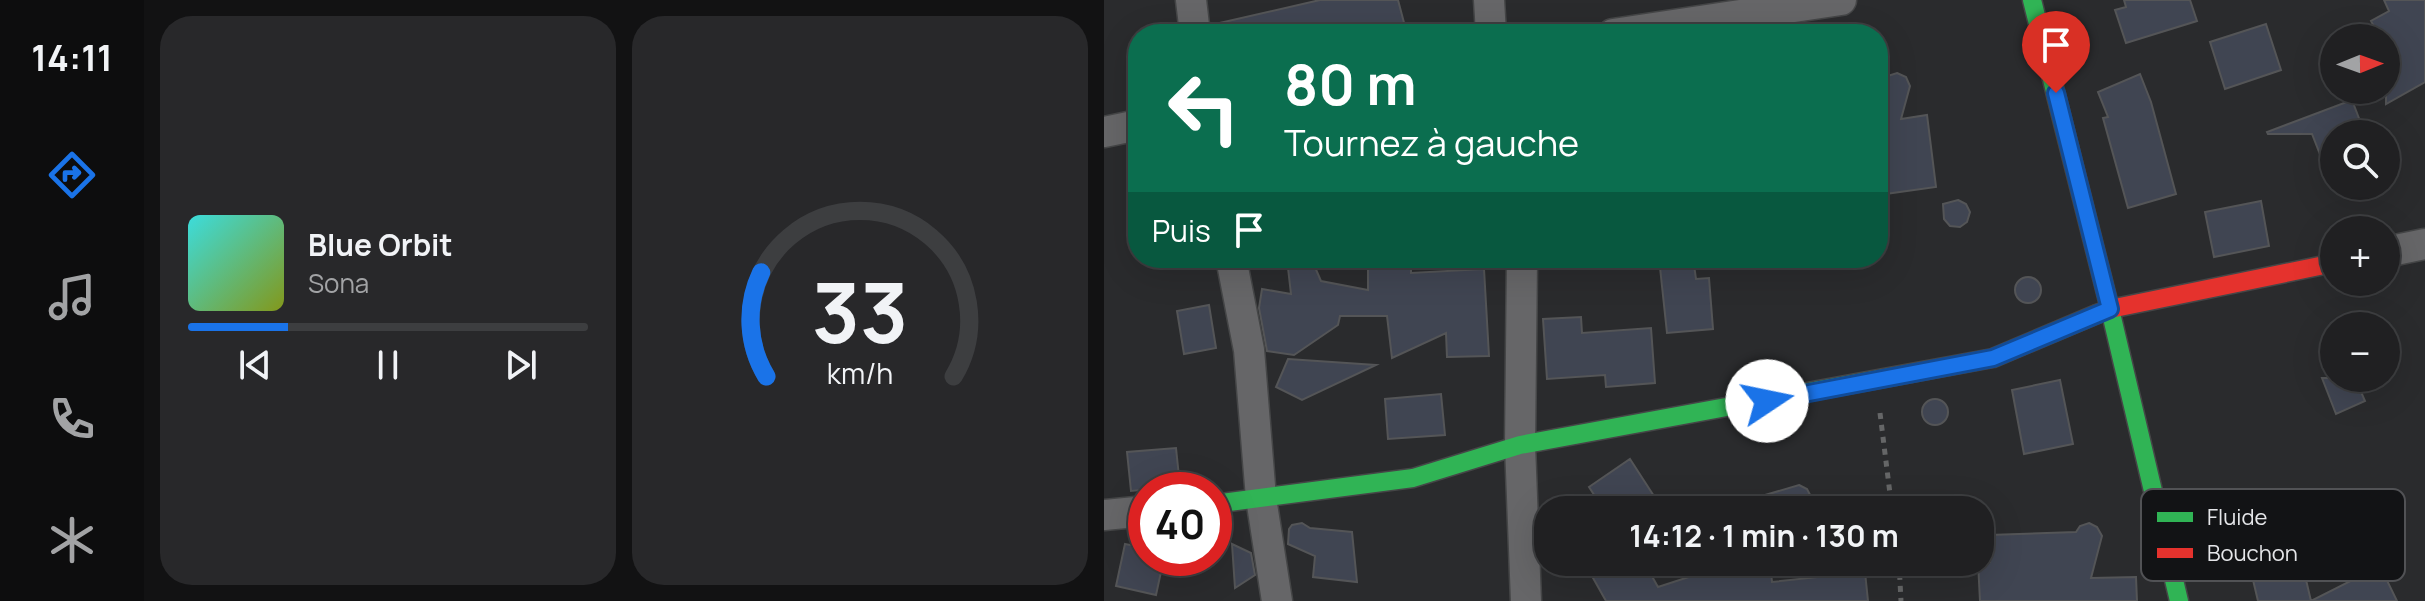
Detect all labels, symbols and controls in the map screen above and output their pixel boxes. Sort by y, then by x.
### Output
pin [2022,11,2090,93]
icon: arrive [2034,23,2078,67]
north arrow [2320,24,2400,104]
map controls [2320,24,2400,392]
text: 14:11 [31,33,113,82]
text: 80 m [1284,45,1417,122]
icon: left [1152,56,1256,160]
text: Tournez à gauche [1284,118,1579,167]
button: search [2320,120,2400,200]
icon: directions [44,147,100,203]
icon: arrive [1227,208,1271,252]
text: Puis [1152,210,1211,251]
button: + [2320,216,2400,296]
text: Blue Orbit [308,224,453,265]
text: 33 [812,253,908,367]
text: Sona [308,265,369,301]
icon: music [44,269,100,325]
button: − [2320,312,2400,392]
icon: previous [233,343,277,387]
icon: pause [366,343,410,387]
icon: next [499,343,543,387]
text: km/h [827,354,893,393]
position arrow [1725,359,1809,443]
icon: phone [44,391,100,447]
speed limit sign: 40 [1128,472,1232,576]
legend [2141,489,2405,581]
text: Fluide [2207,502,2267,532]
icon: climate [44,512,100,568]
text: 14:12 · 1 min · 130 m [1629,515,1899,556]
text: Bouchon [2207,538,2298,568]

